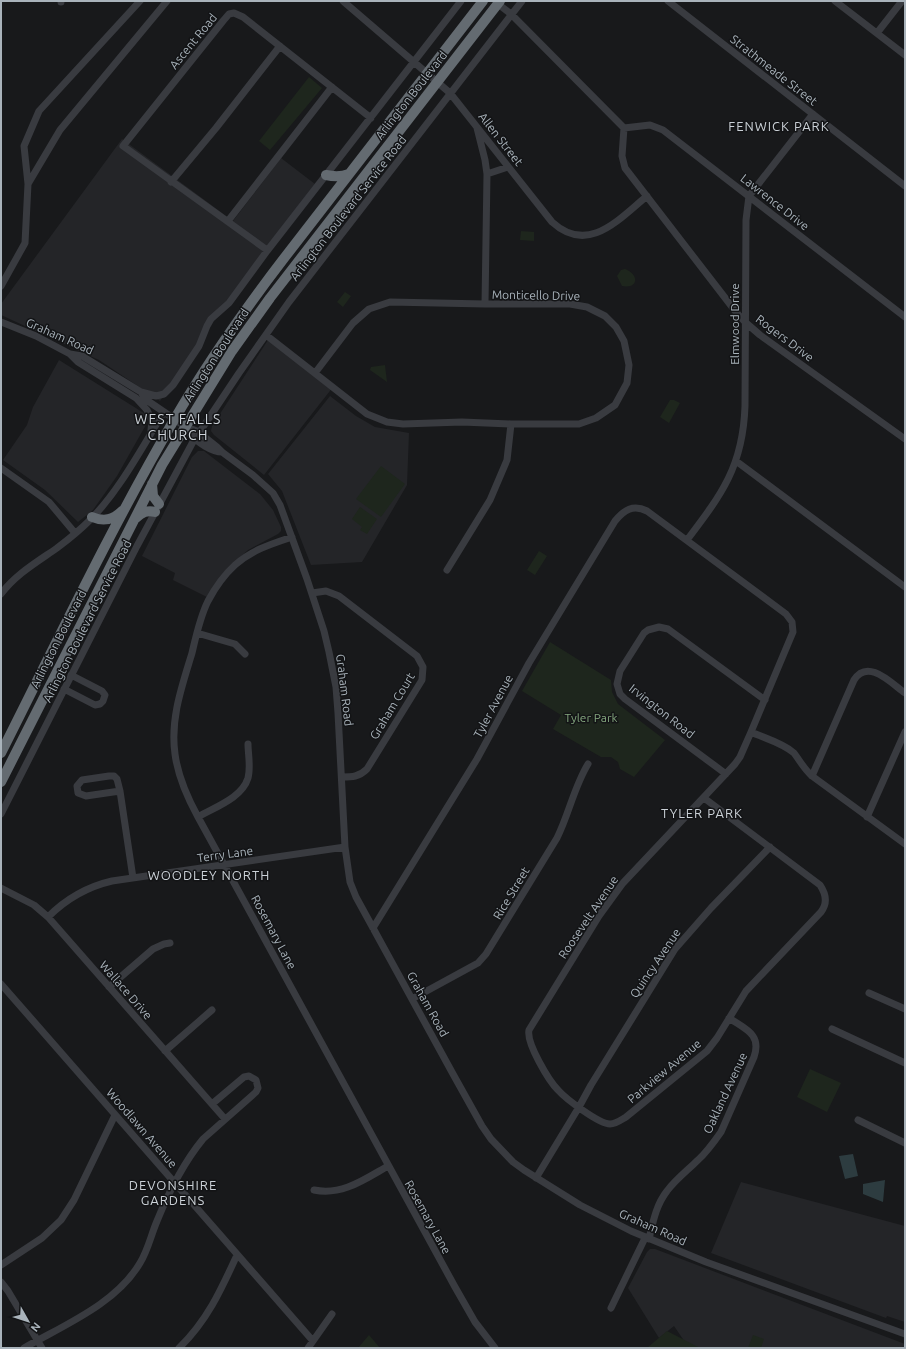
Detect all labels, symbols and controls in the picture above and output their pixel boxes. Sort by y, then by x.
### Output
street label: Ascent Road [167,11,219,71]
street label: Strathmeade Street [728,32,820,108]
street label: Arlington Boulevard [373,48,449,142]
street label: Allen Street [476,110,526,168]
district label: FENWICK PARK [728,119,830,133]
street label: Arlington Boulevard Service Road [287,133,409,283]
street label: Lawrence Drive [738,171,812,233]
street label: Elmwood Drive [728,283,741,365]
street label: Monticello Drive [492,288,580,302]
street label: Arlington Boulevard [181,306,251,404]
street label: Rogers Drive [754,312,816,364]
street label: Graham Road [24,315,96,357]
district label: WEST FALLS CHURCH [135,411,221,443]
street label: Arlington Boulevard Service Road [40,537,134,705]
street label: Arlington Boulevard [27,587,89,691]
street label: Graham Road [334,653,356,727]
street label: Graham Court [367,670,417,742]
street label: Tyler Avenue [471,672,515,740]
street label: Irvington Road [627,681,697,741]
park label: Tyler Park [564,711,618,724]
district label: TYLER PARK [661,806,743,820]
street label: Terry Lane [196,844,254,864]
street label: Rice Street [490,864,532,922]
district label: WOODLEY NORTH [148,868,270,882]
street label: Roosevelt Avenue [556,873,620,961]
street label: Rosemary Lane [249,893,299,971]
street label: Quincy Avenue [627,926,683,1000]
street label: Wallace Drive [97,958,155,1022]
street label: Graham Road [405,969,451,1039]
street label: Parkview Avenue [625,1037,703,1105]
street label: Oakland Avenue [701,1050,749,1136]
street label: Woodlawn Avenue [104,1086,180,1170]
district label: DEVONSHIRE GARDENS [129,1178,217,1207]
street label: Rosemary Lane [402,1178,454,1256]
street label: Graham Road [617,1206,689,1248]
north arrow [8,1301,48,1341]
text: N [29,1320,43,1334]

